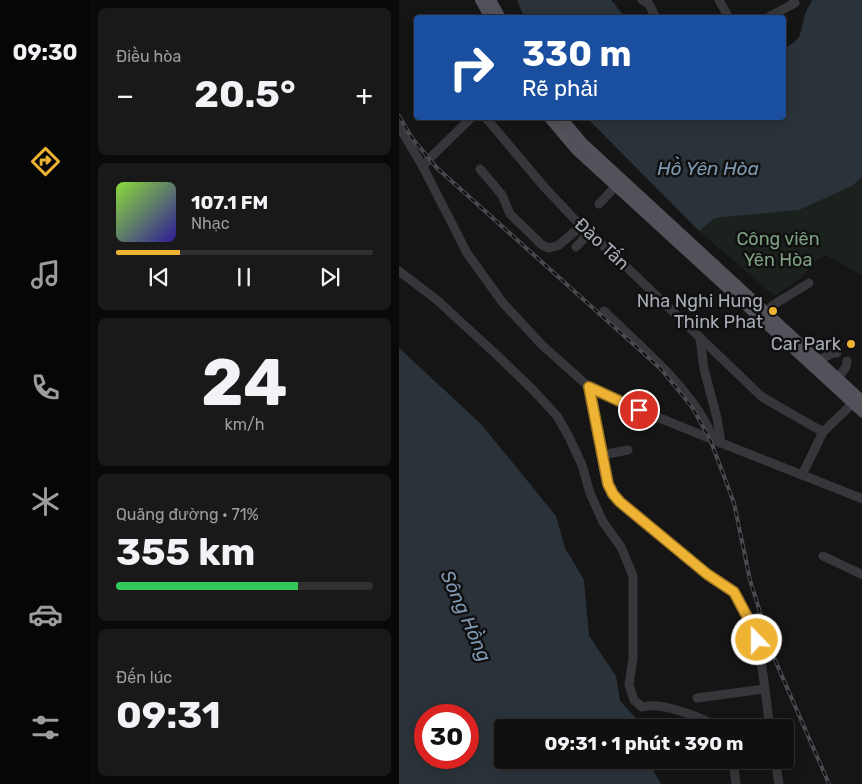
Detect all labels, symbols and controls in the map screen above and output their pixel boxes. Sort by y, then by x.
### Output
text: 330 m [522,33,631,75]
icon: right [439,35,504,100]
text: 09:30 [13,39,77,66]
text: Điều hòa [116,47,181,66]
text: 20.5° [194,71,296,117]
text: Rẽ phải [522,75,598,102]
text: − [116,79,134,112]
text: + [356,79,373,112]
icon: directions [28,144,63,179]
water label: Hồ Yên Hòa [657,156,759,180]
text: 107.1 FM [191,191,268,214]
street label: Đào Tấn [570,213,634,275]
text: Nhạc [191,214,230,233]
park label: Công viên Yên Hòa [736,228,820,271]
icon: music [28,257,63,292]
icon: previous [145,263,173,291]
icon: pause [230,263,258,291]
icon: next [316,263,344,291]
place label: Nha Nghi Hung Think Phat [637,290,763,333]
marker: Nha Nghi Hung Think Phat [767,305,779,317]
place label: Car Park [771,333,842,355]
marker: Car Park [845,338,857,350]
text: 24 [201,344,288,421]
icon: phone [28,370,63,405]
pin [618,389,660,431]
icon: arrive [625,396,653,424]
text: km/h [225,415,264,434]
icon: climate [28,484,63,519]
text: Quãng đường · 71% [116,505,259,524]
text: 355 km [116,529,255,575]
water label: Sông Hồng [436,567,496,665]
icon: car [28,597,63,632]
position arrow [730,613,782,665]
text: Đến lúc [116,668,172,687]
text: 09:31 [116,692,221,738]
speed limit sign: 30 [414,704,479,769]
icon: filters [28,710,63,745]
text: 09:31 · 1 phút · 390 m [544,732,744,755]

